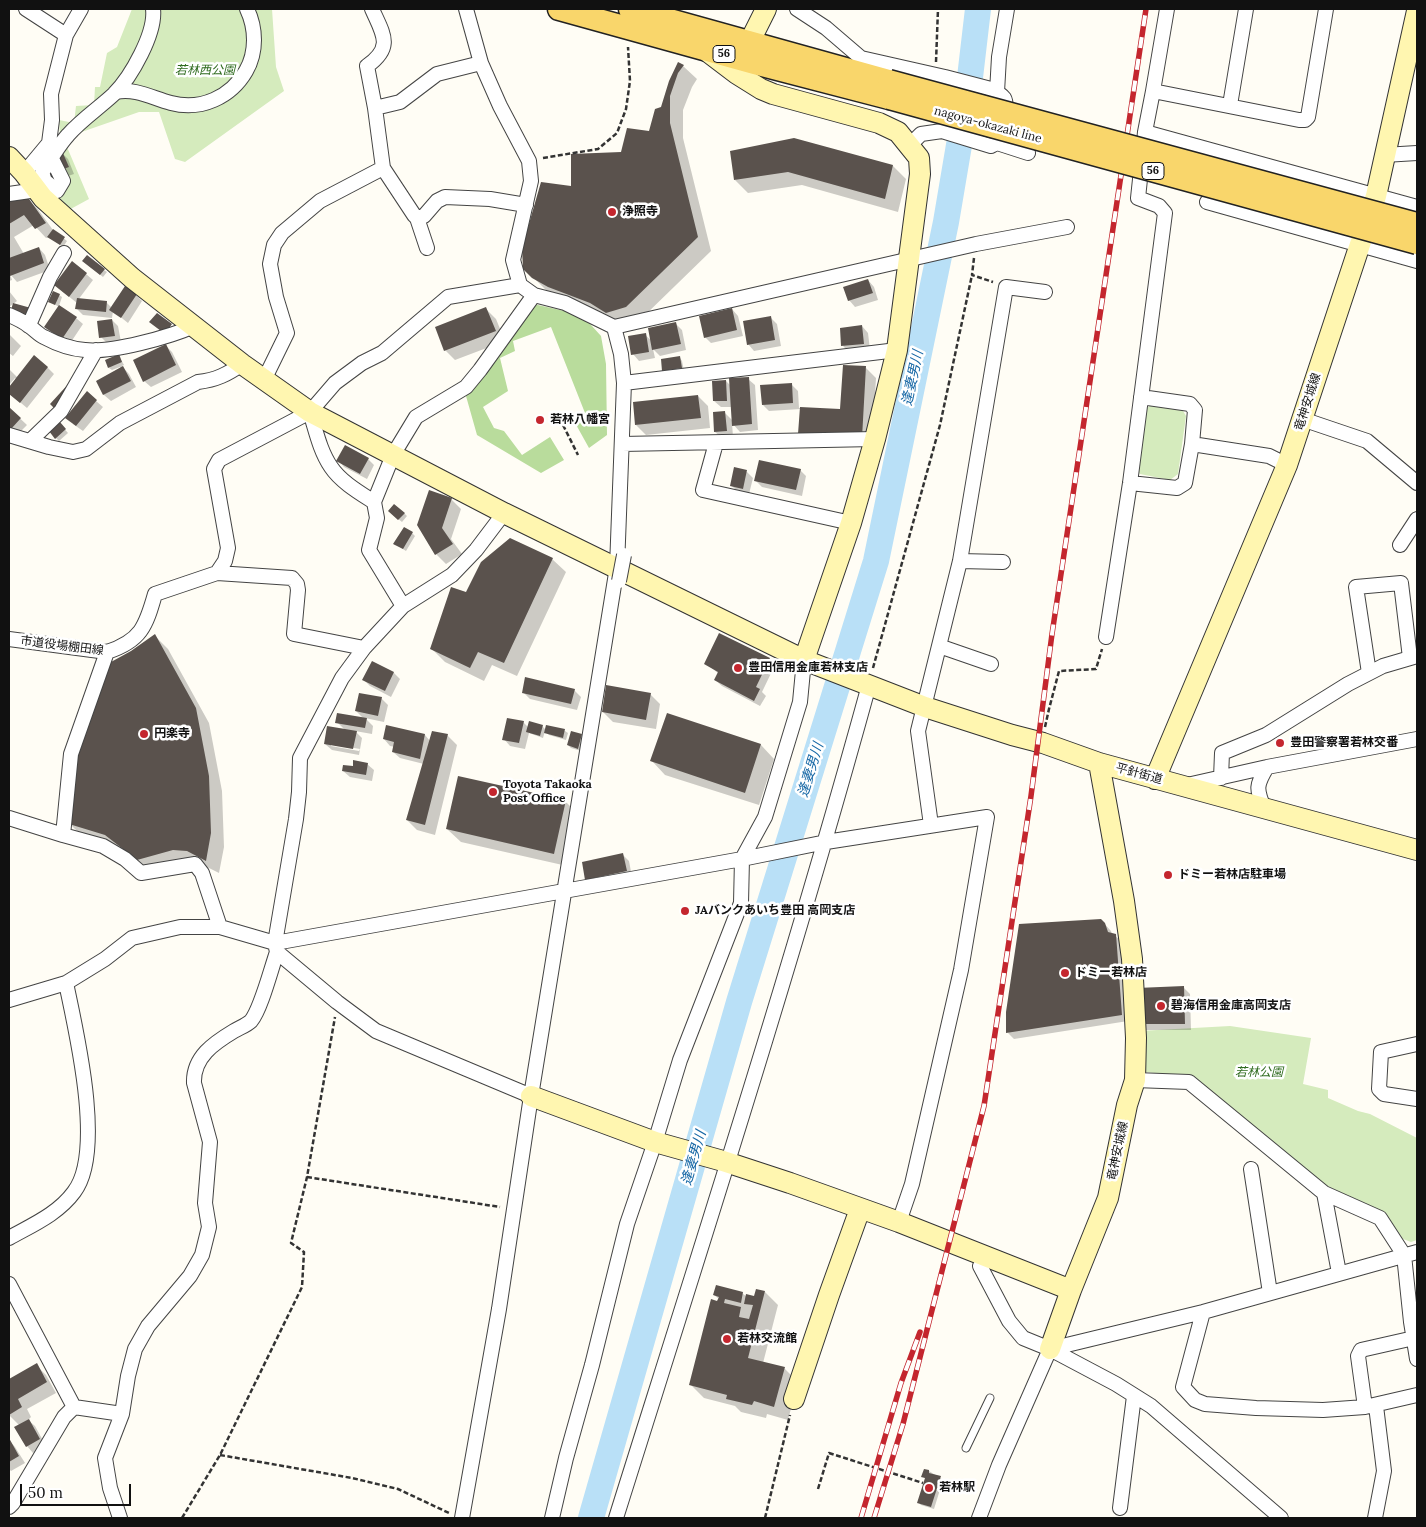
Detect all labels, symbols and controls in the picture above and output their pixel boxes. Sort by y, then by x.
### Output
road number: 56 [713,46,735,62]
park label: 若林西公園 [175,64,235,78]
street label: nagoya-okazaki line [933,104,1043,146]
road number: 56 [1142,162,1164,180]
place label: 浄照寺 [622,205,658,219]
marker: 浄照寺 [606,206,618,218]
water label: 逢妻男川 [899,349,927,407]
street label: 竜神安城線 [1292,371,1324,433]
place label: 若林八幡宮 [550,413,610,427]
marker: 若林八幡宮 [534,414,546,426]
street label: 市道役場棚田線 [19,634,105,658]
place label: 豊田信用金庫若林支店 [748,661,868,675]
marker: 豊田信用金庫若林支店 [732,662,744,674]
place label: 円楽寺 [154,727,190,741]
marker: 円楽寺 [138,728,150,740]
place label: 豊田警察署若林交番 [1290,736,1398,750]
marker: 豊田警察署若林交番 [1274,737,1286,749]
water label: 逢妻男川 [795,741,827,799]
street label: 平針街道 [1114,761,1164,787]
place label: Toyota Takaoka Post Office [503,778,592,806]
marker: Toyota Takaoka Post Office [487,786,499,798]
place label: ドミー若林店駐車場 [1178,868,1286,882]
marker: ドミー若林店駐車場 [1162,869,1174,881]
place label: JAバンクあいち豊田 高岡支店 [695,904,855,918]
marker: JAバンクあいち豊田 高岡支店 [679,905,691,917]
place label: ドミー若林店 [1075,966,1147,980]
marker: ドミー若林店 [1059,967,1071,979]
place label: 碧海信用金庫高岡支店 [1171,999,1291,1013]
marker: 碧海信用金庫高岡支店 [1155,1000,1167,1012]
park label: 若林公園 [1235,1066,1283,1080]
street label: 竜神安城線 [1105,1120,1131,1182]
water label: 逢妻男川 [678,1129,710,1187]
place label: 若林交流館 [737,1332,797,1346]
marker: 若林交流館 [721,1333,733,1345]
scale bar [22,1474,134,1506]
place label: 若林駅 [939,1481,975,1495]
marker: 若林駅 [923,1482,935,1494]
text: 50 m [28,1483,63,1502]

